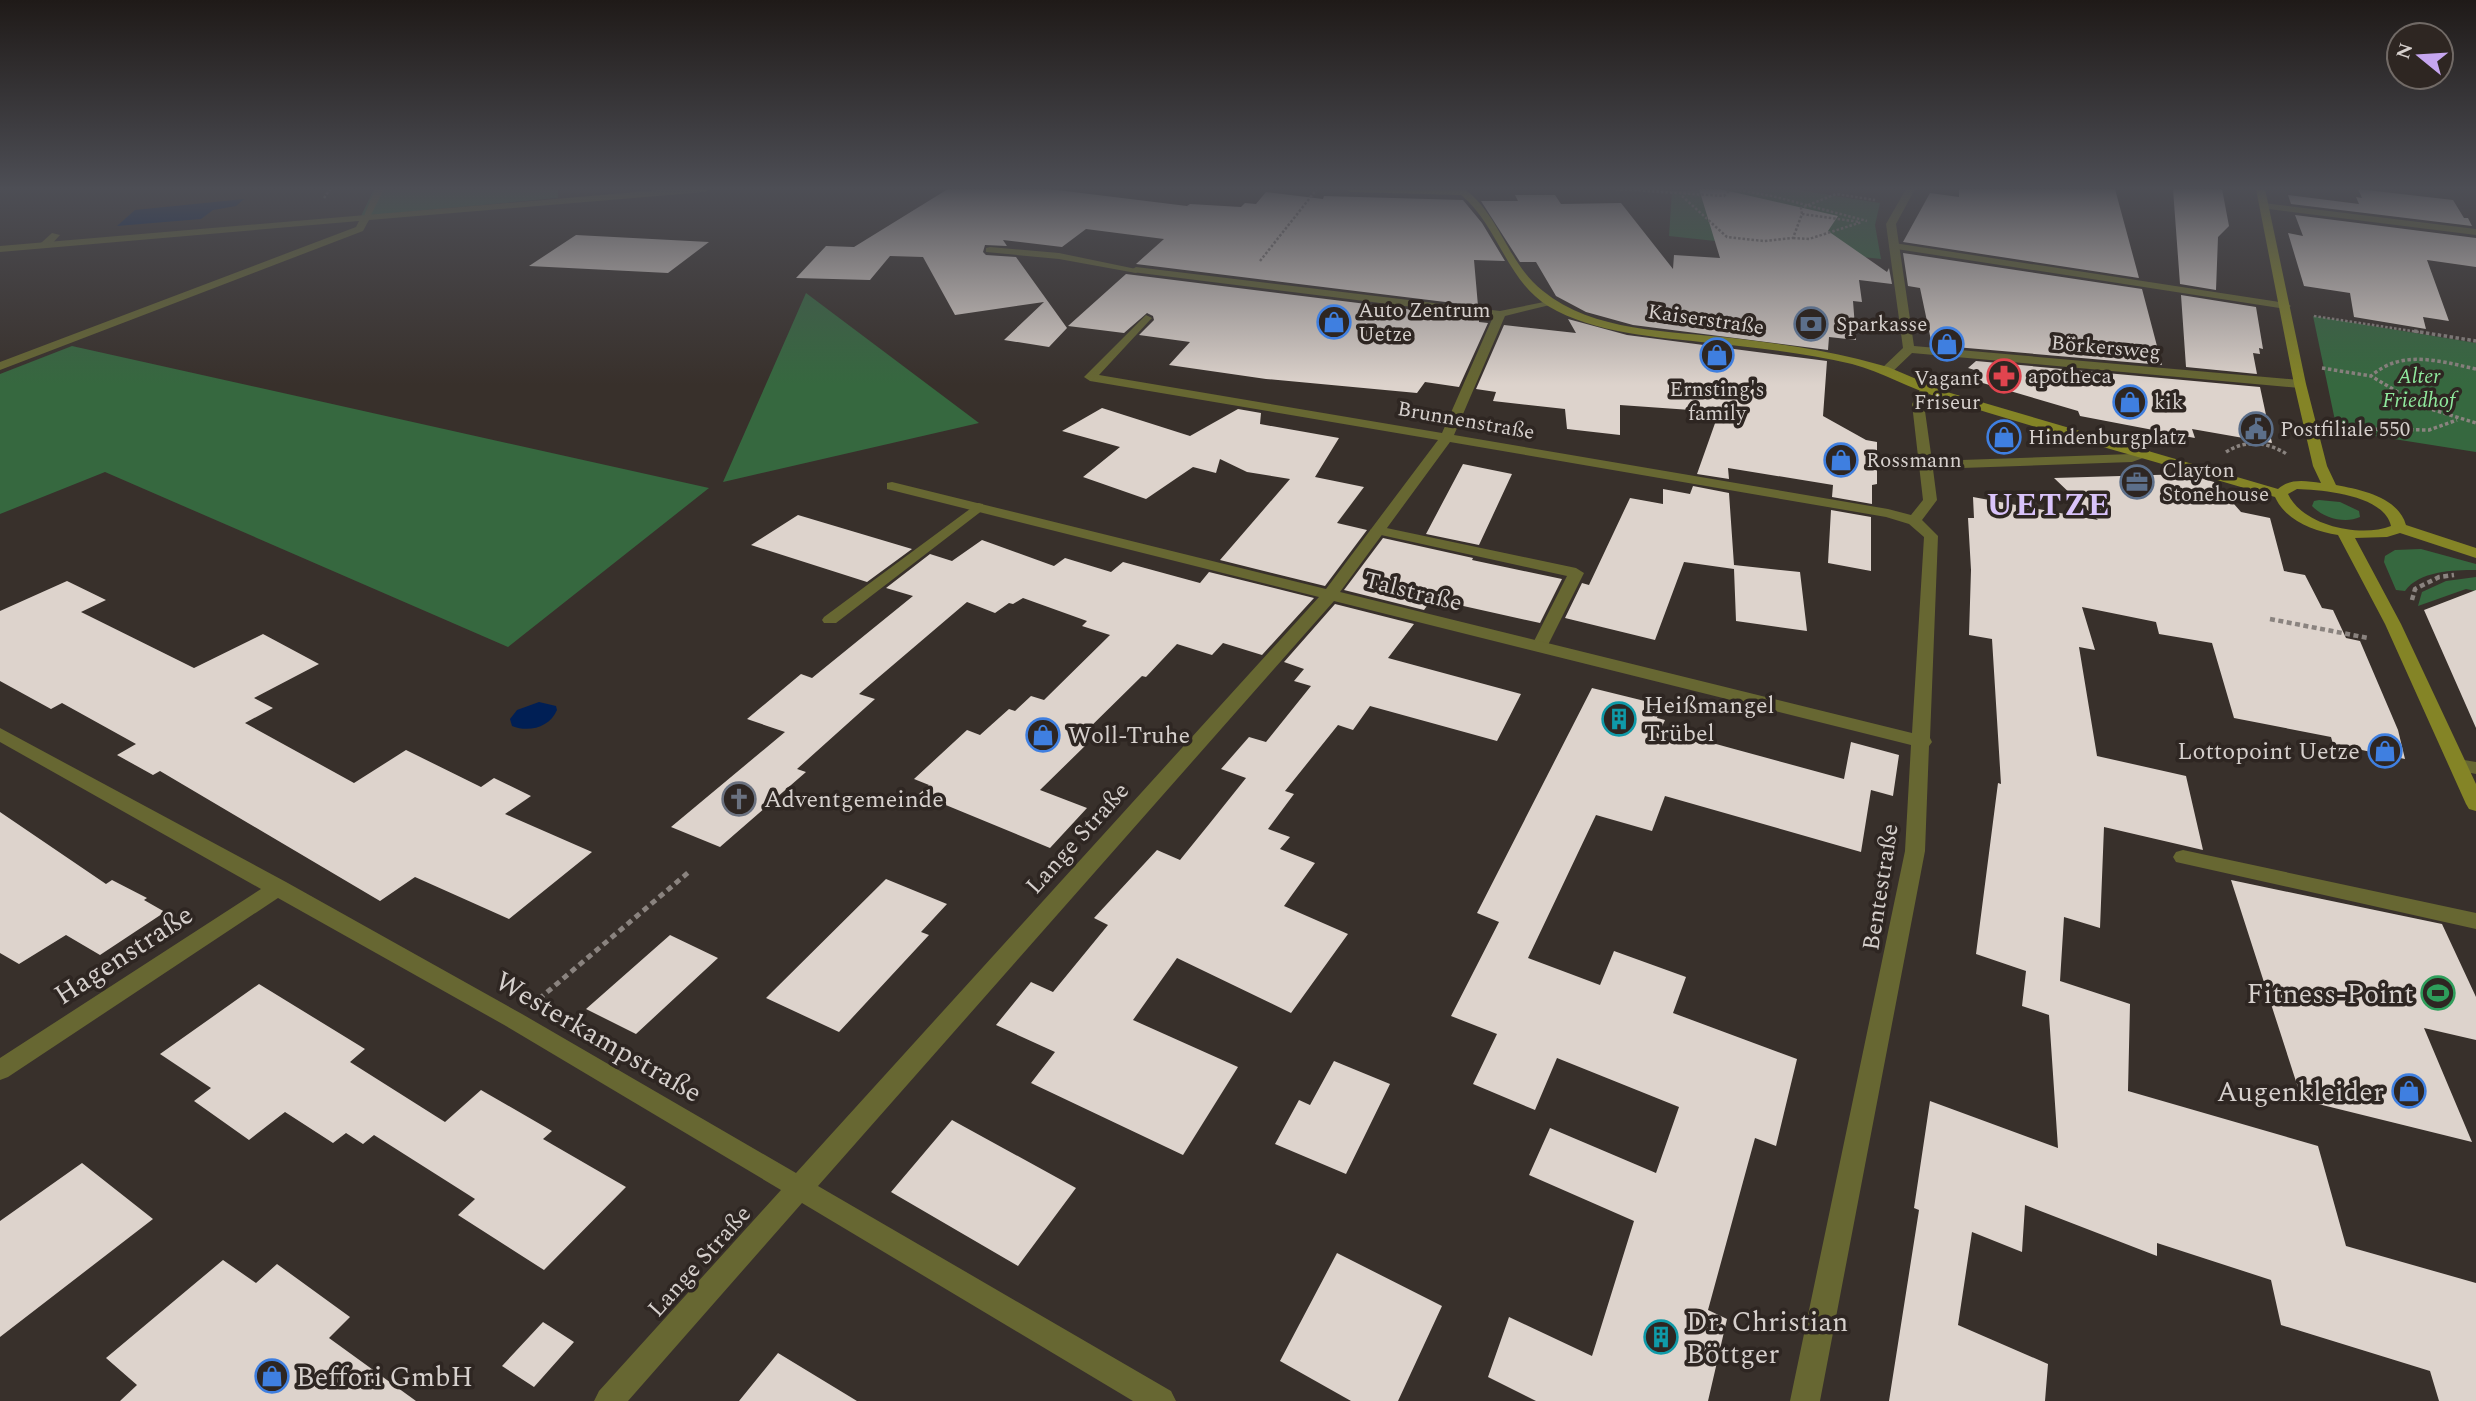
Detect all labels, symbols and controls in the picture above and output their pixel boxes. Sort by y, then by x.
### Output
north arrow [2385,21,2455,91]
text: N [2389,39,2421,63]
place label: Auto Zentrum Uetze [1358,295,1491,351]
street label: Kaiserstraße [1646,296,1766,344]
shop icon: Auto Zentrum Uetze [1315,303,1353,341]
bank icon: Sparkasse [1792,305,1830,343]
place label: Sparkasse [1836,309,1928,341]
shop icon: Vagant Friseur [1928,325,1966,363]
street label: Börkersweg [2050,327,2162,369]
shop icon: Ernsting's family [1698,336,1736,374]
pharmacy icon: apotheca [1985,357,2023,395]
place label: apotheca [2028,361,2112,393]
park label: Alter Friedhof [2382,361,2459,417]
place label: Vagant Friseur [1914,363,1980,419]
place label: Ernsting's family [1669,374,1765,430]
shop icon: kik [2111,383,2149,421]
place label: kik [2154,387,2184,419]
street label: Brunnenstraße [1395,393,1537,449]
public building icon: Postfiliale 550 [2237,410,2275,448]
place label: Postfiliale 550 [2280,414,2410,446]
shop icon: Hindenburgplatz [1985,418,2023,456]
place label: Hindenburgplatz [2028,422,2187,454]
shop icon: Rossmann [1822,441,1860,479]
place label: Rossmann [1866,445,1962,477]
place label: Clayton Stonehouse [2162,455,2269,511]
office icon: Clayton Stonehouse [2118,463,2156,501]
district label: UETZE [1986,481,2112,530]
street label: Talstraße [1360,562,1466,622]
place label: Heißmangel Trübel [1644,688,1775,752]
building icon: Heißmangel Trübel [1600,700,1638,738]
shop icon: Woll-Truhe [1024,716,1062,754]
place label: Woll-Truhe [1068,718,1190,754]
shop icon: Lottopoint Uetze [2366,732,2404,770]
place label: Lottopoint Uetze [2177,734,2360,770]
street label: Lange Straße [1017,774,1138,903]
church icon: Adventgemeinde [720,780,758,818]
place label: Adventgemeinde [764,782,944,818]
street label: Bentestraße [1853,821,1909,953]
street label: Hagenstraße [46,894,202,1016]
street label: Westerkampstraße [486,960,710,1114]
place label: Fitness-Point [2246,973,2414,1016]
sports icon: Fitness-Point [2419,974,2457,1012]
place label: Augenkleider [2217,1071,2384,1114]
shop icon: Augenkleider [2390,1072,2428,1110]
street label: Lange Straße [639,1197,760,1326]
place label: Dr. Christian Böttger [1686,1301,1848,1376]
building icon: Dr. Christian Böttger [1642,1318,1680,1356]
place label: Beffori GmbH [296,1356,473,1399]
shop icon: Beffori GmbH [253,1357,291,1395]

